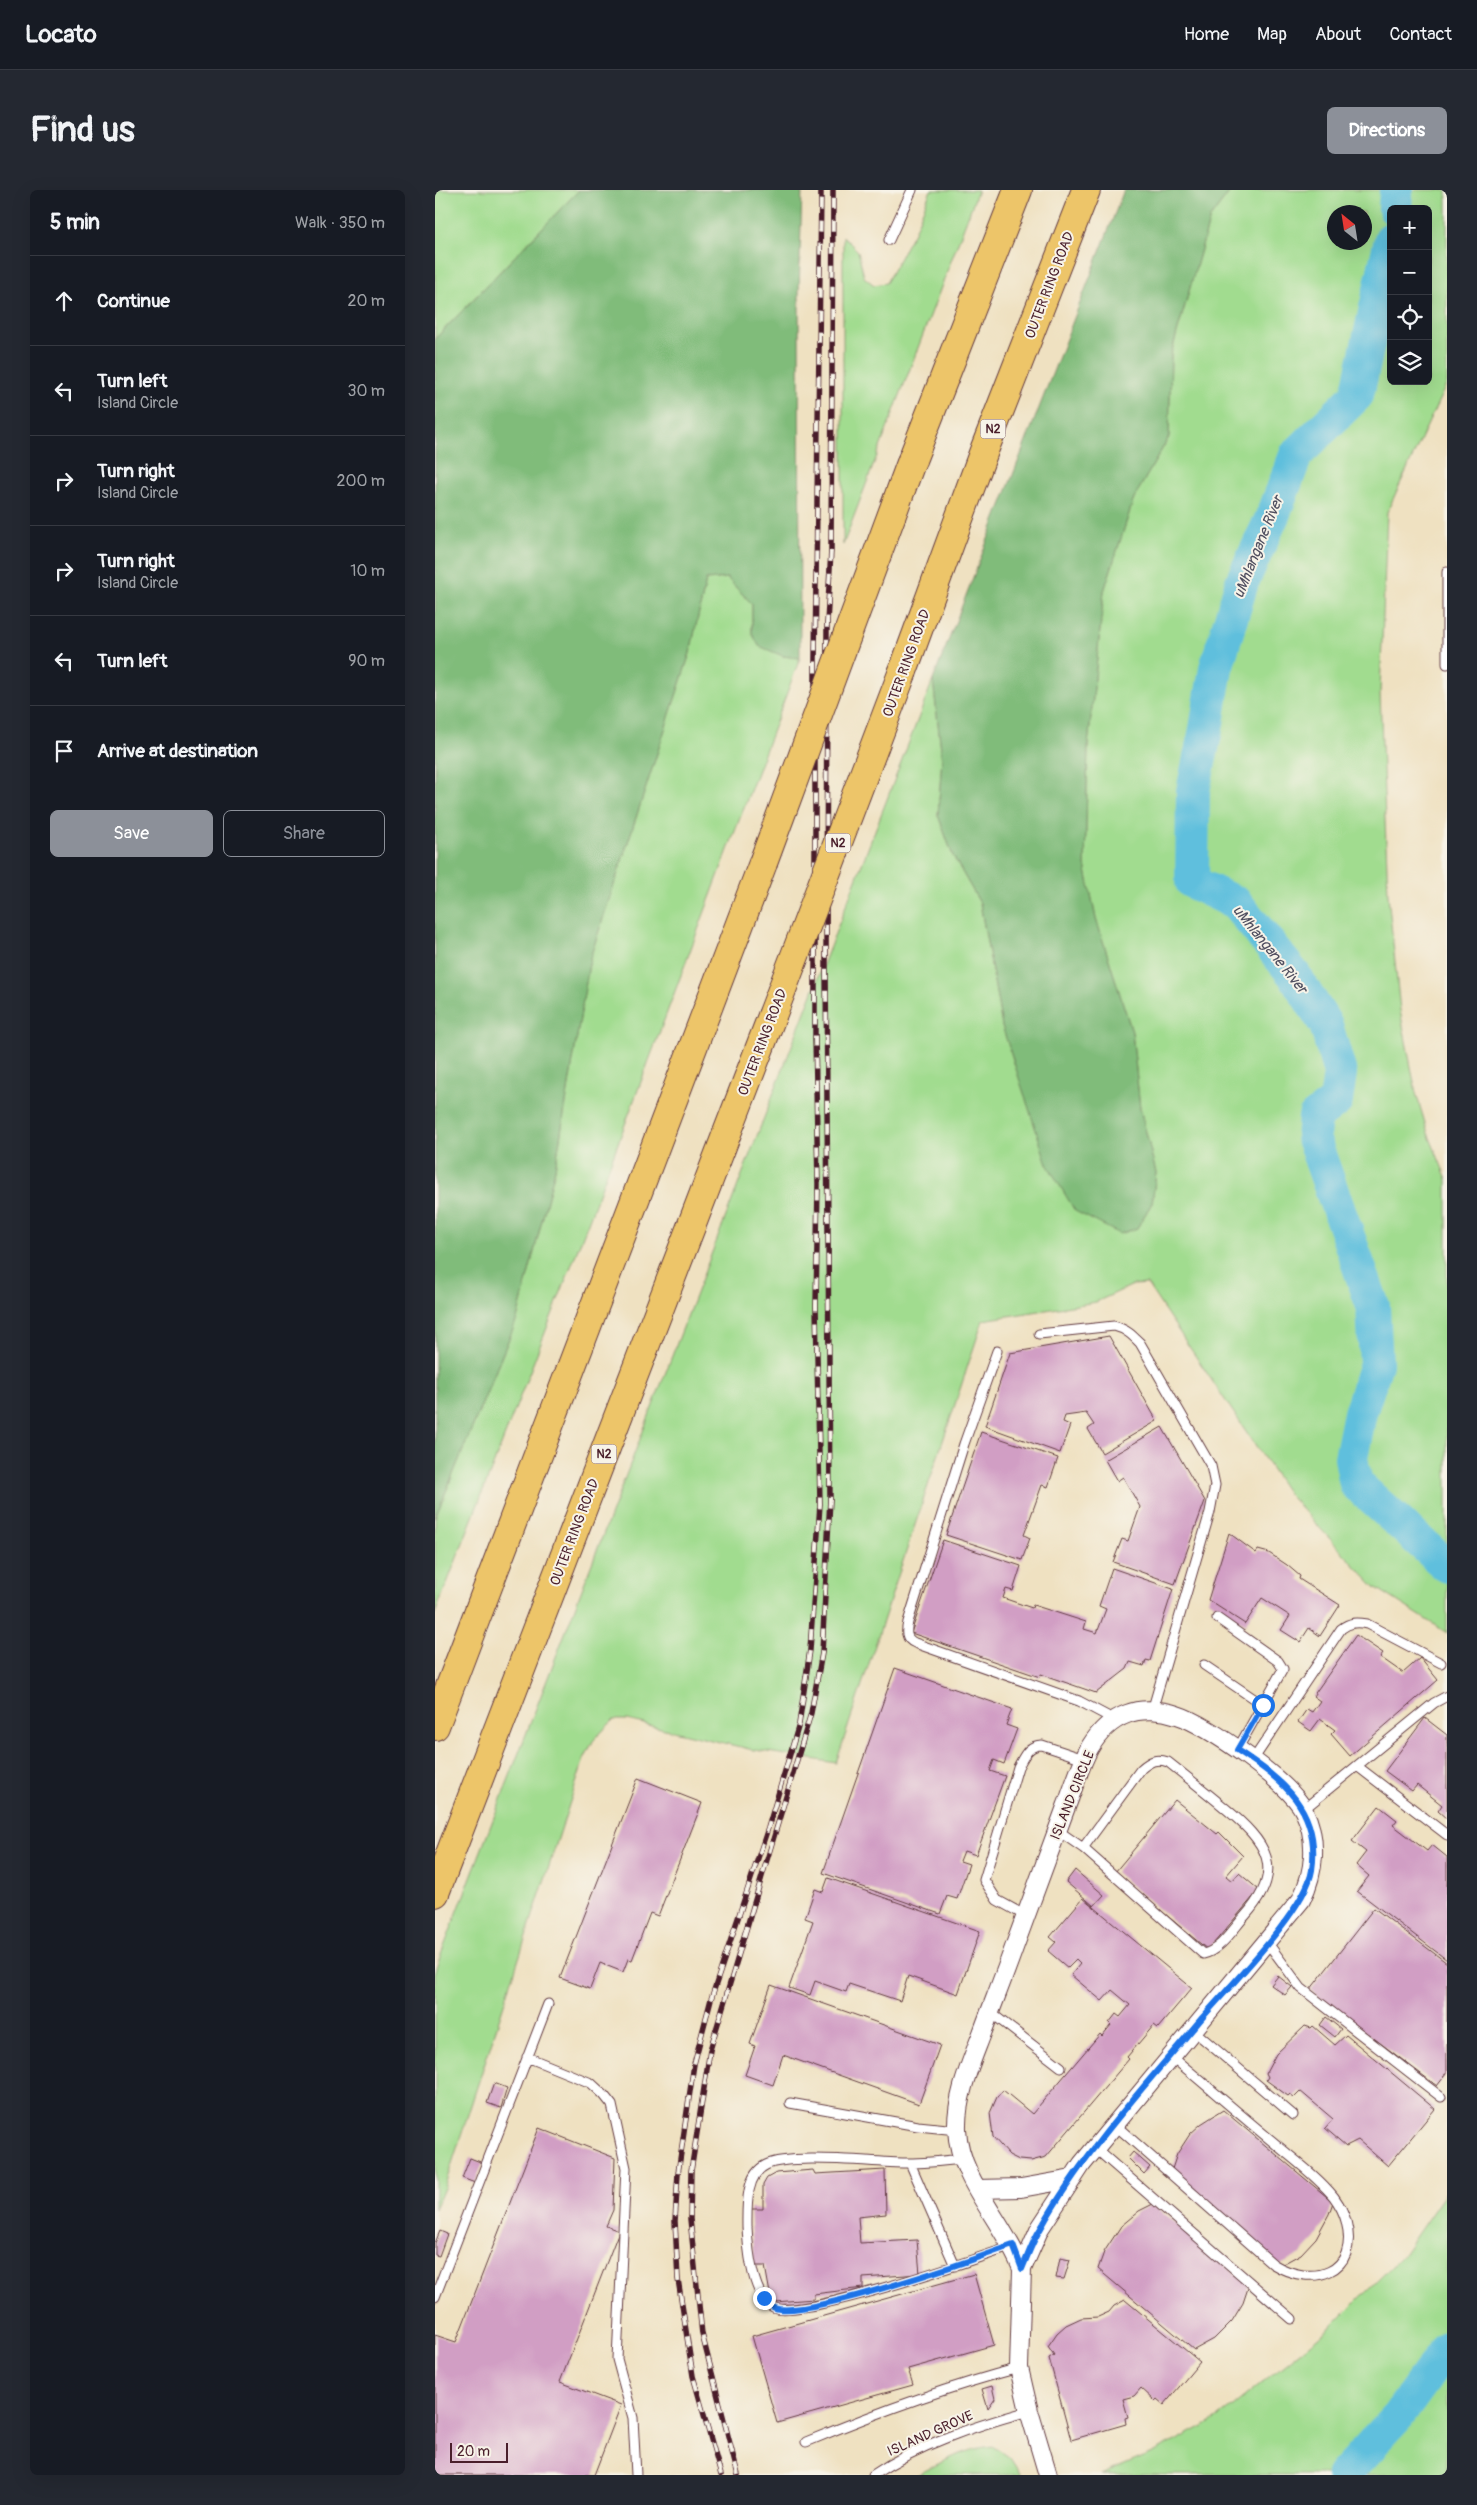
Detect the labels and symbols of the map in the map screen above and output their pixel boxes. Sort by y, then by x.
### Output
north arrow [1327,205,1372,250]
street label: OUTER RING ROAD [1021,229,1078,341]
road number: N2 [981,420,1005,438]
water label: uMhlangane River [1229,492,1288,601]
street label: OUTER RING ROAD [879,607,934,719]
road number: N2 [825,834,851,852]
water label: uMhlangane River [1228,901,1312,999]
street label: OUTER RING ROAD [734,986,791,1098]
road number: N2 [591,1444,617,1464]
street label: OUTER RING ROAD [546,1476,603,1588]
route start [1252,1694,1275,1717]
street label: ISLAND CIRCLE [1047,1748,1098,1842]
route end [753,2287,776,2310]
street label: ISLAND GROVE [885,2407,976,2460]
scale bar [450,2440,507,2463]

